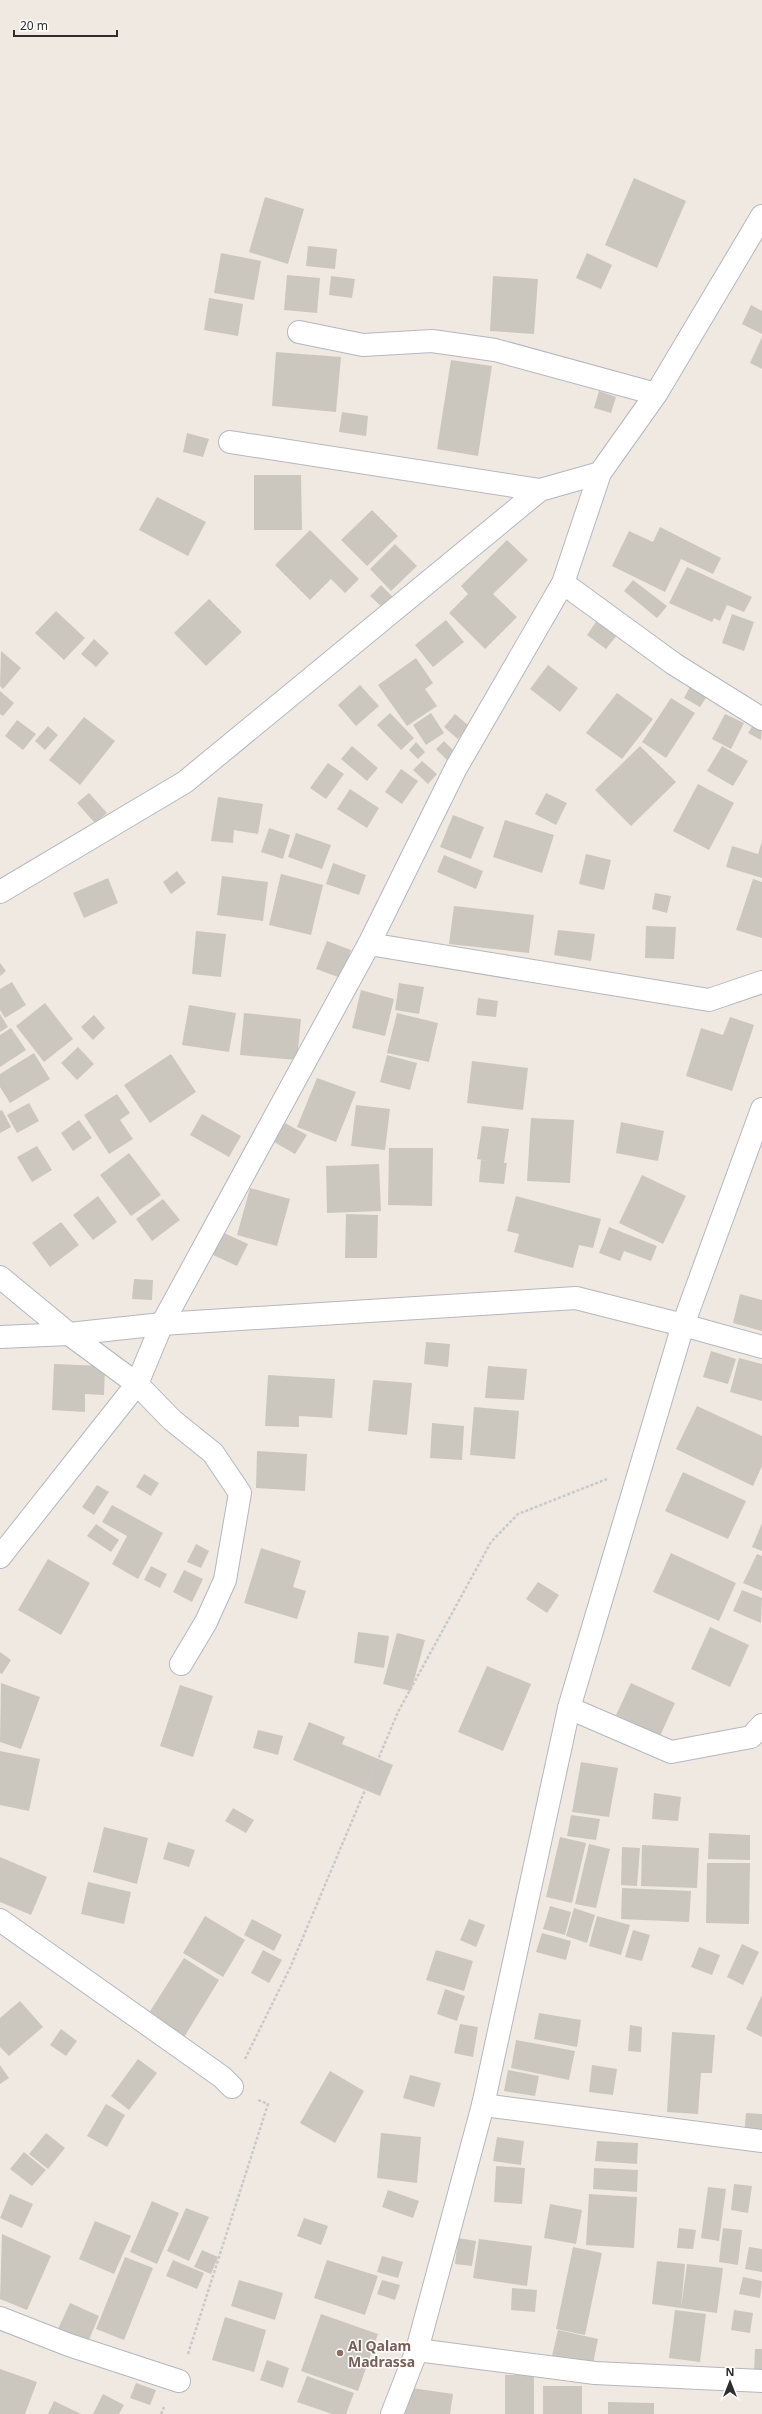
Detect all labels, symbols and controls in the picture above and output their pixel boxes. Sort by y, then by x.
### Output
scale bar [14,12,117,38]
text: 20 m [20,17,48,34]
place label: Al Qalam Madrassa [348,2336,415,2371]
marker: Al Qalam Madrassa [335,2348,345,2358]
north arrow [710,2362,750,2402]
text: N [726,2364,734,2379]

